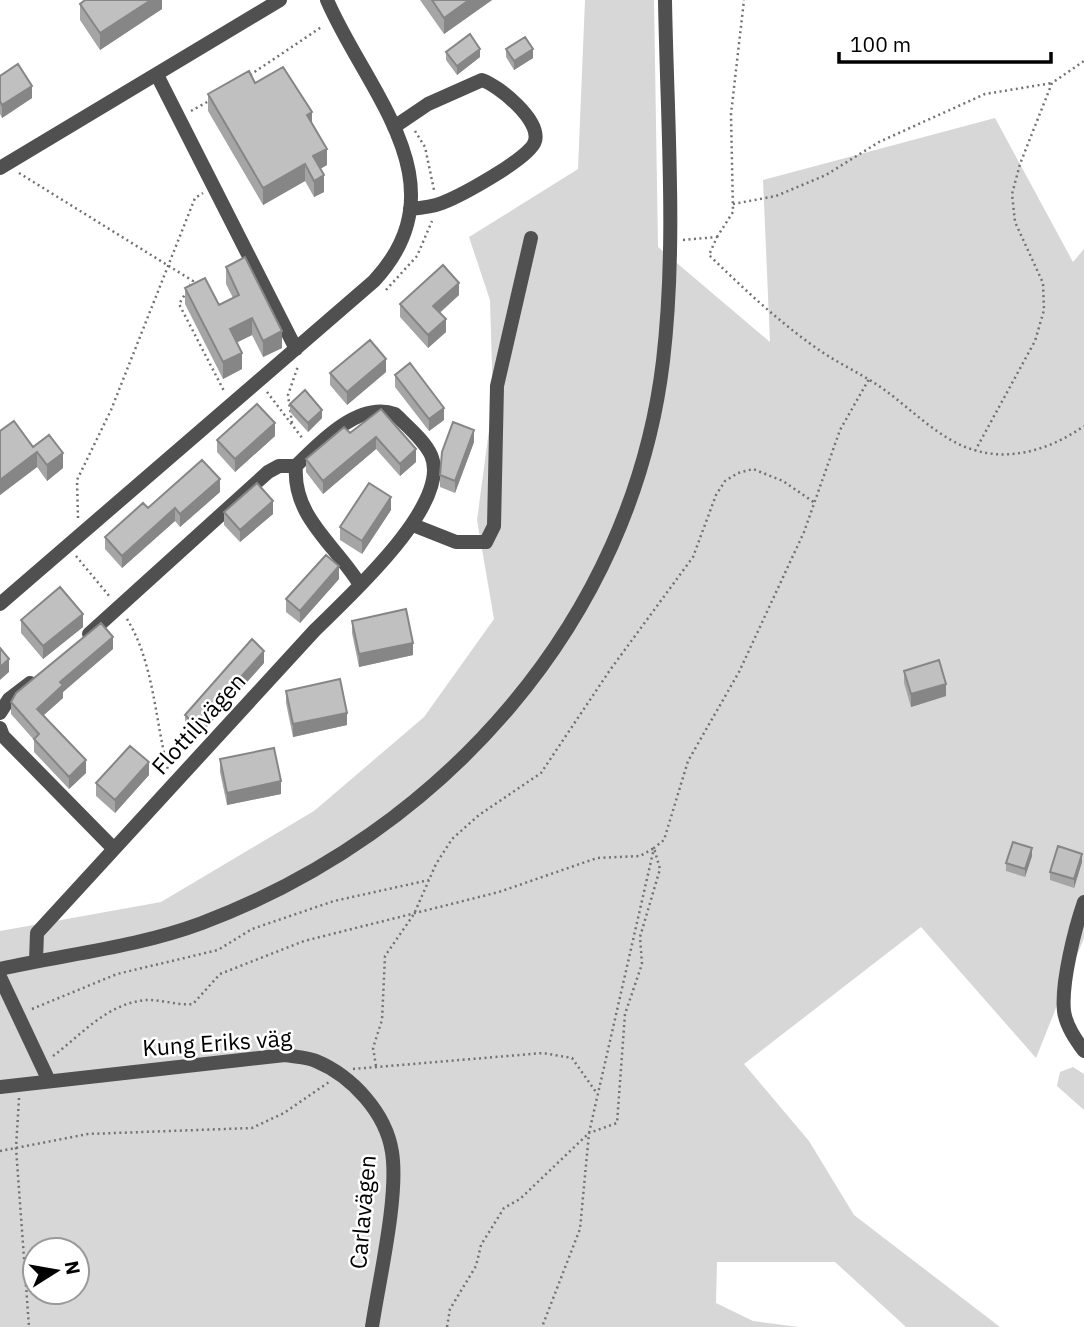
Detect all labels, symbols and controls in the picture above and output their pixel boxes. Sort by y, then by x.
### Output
scale bar [839,21,1051,65]
text: 100 m [850,30,911,58]
street label: Flottiljvägen [144,666,252,780]
street label: Kung Eriks väg [141,1022,293,1062]
street label: Carlavägen [342,1154,382,1270]
north arrow [21,1236,91,1306]
text: N [60,1259,86,1277]

